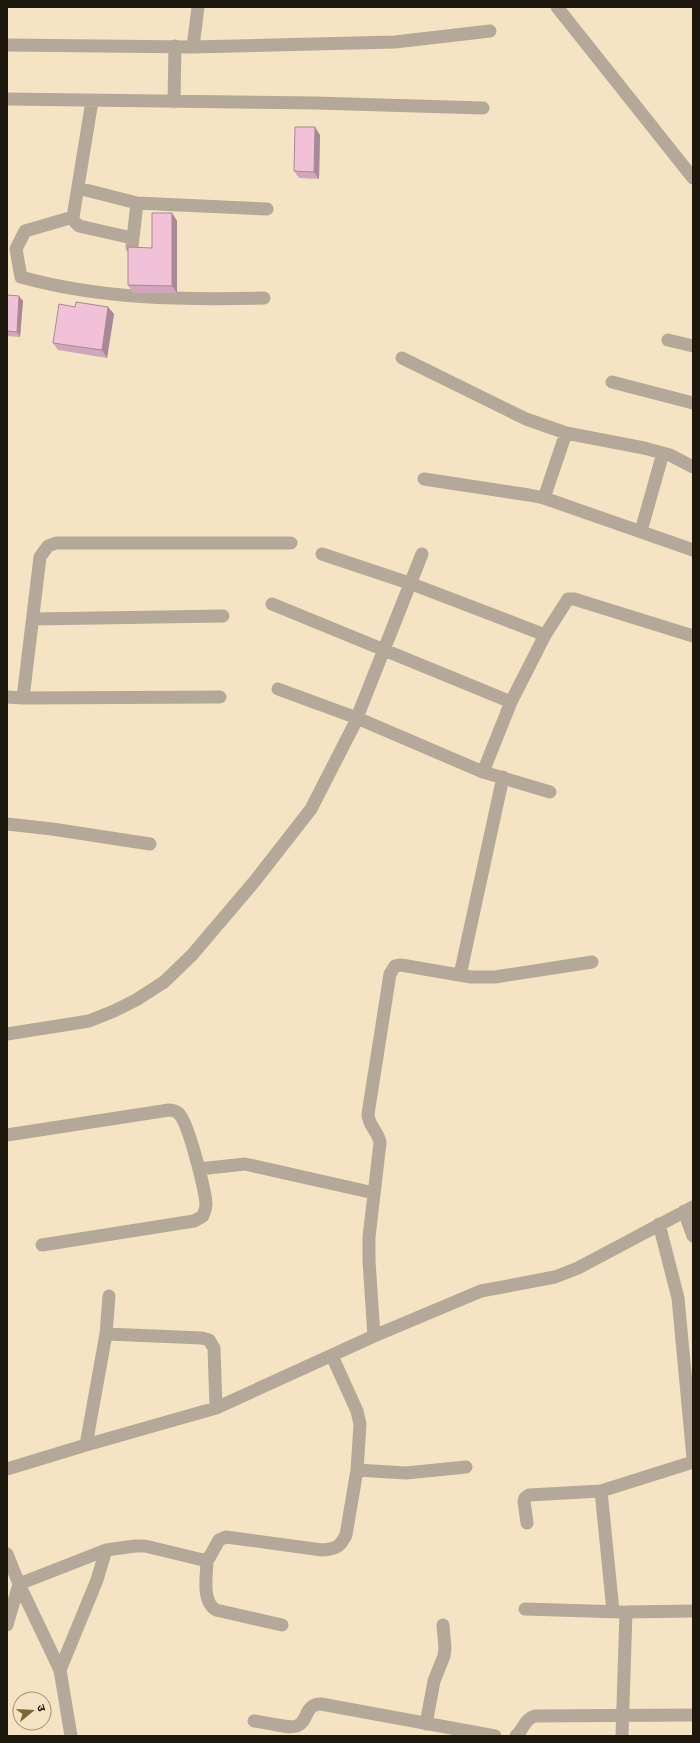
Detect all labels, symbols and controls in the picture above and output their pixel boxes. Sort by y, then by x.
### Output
north arrow [12,1691,52,1731]
text: उ [34,1703,48,1714]

